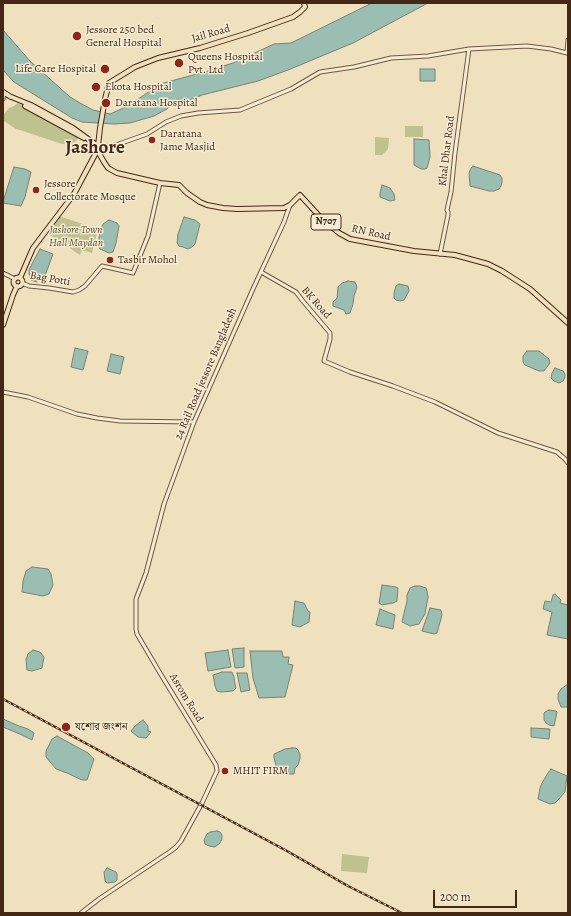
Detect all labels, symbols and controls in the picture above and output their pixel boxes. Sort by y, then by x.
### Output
street label: Jail Road [190,22,232,46]
place label: Jessore 250 bed General Hospital [86,23,161,49]
marker: Jessore 250 bed General Hospital [71,30,83,42]
place label: Queens Hospital Pvt. Ltd [188,50,262,76]
marker: Queens Hospital Pvt. Ltd [173,57,185,69]
place label: Life Care Hospital [15,62,96,76]
marker: Life Care Hospital [99,63,111,75]
place label: Ekota Hospital [105,80,171,94]
marker: Ekota Hospital [90,81,102,93]
place label: Daratana Hospital [115,96,197,110]
marker: Daratana Hospital [100,97,112,109]
street label: Khal Dhar Road [436,115,458,187]
place label: Daratana Jame Masjid [160,127,215,153]
marker: Daratana Jame Masjid [147,135,157,145]
district label: Jashore [65,137,125,159]
place label: Jessore Collectorate Mosque [44,177,136,203]
marker: Jessore Collectorate Mosque [31,185,41,195]
road number: N707 [311,214,341,230]
street label: RN Road [350,222,392,244]
park label: Jashore Town Hall Maydan [49,223,103,249]
place label: Tasbir Mohol [118,253,177,267]
marker: Tasbir Mohol [105,255,115,265]
street label: Bag Potti [29,269,71,289]
street label: BK Road [298,284,334,322]
street label: 24 Rail Road jessore Bangladesh [172,306,240,442]
street label: Asrom Road [166,671,206,725]
place label: যশোর জংশন [75,720,128,734]
marker: যশোর জংশন [60,721,72,733]
place label: MHIT FIRM [233,764,288,778]
marker: MHIT FIRM [220,766,230,776]
scale bar [435,882,519,908]
text: 200 m [440,889,471,905]

